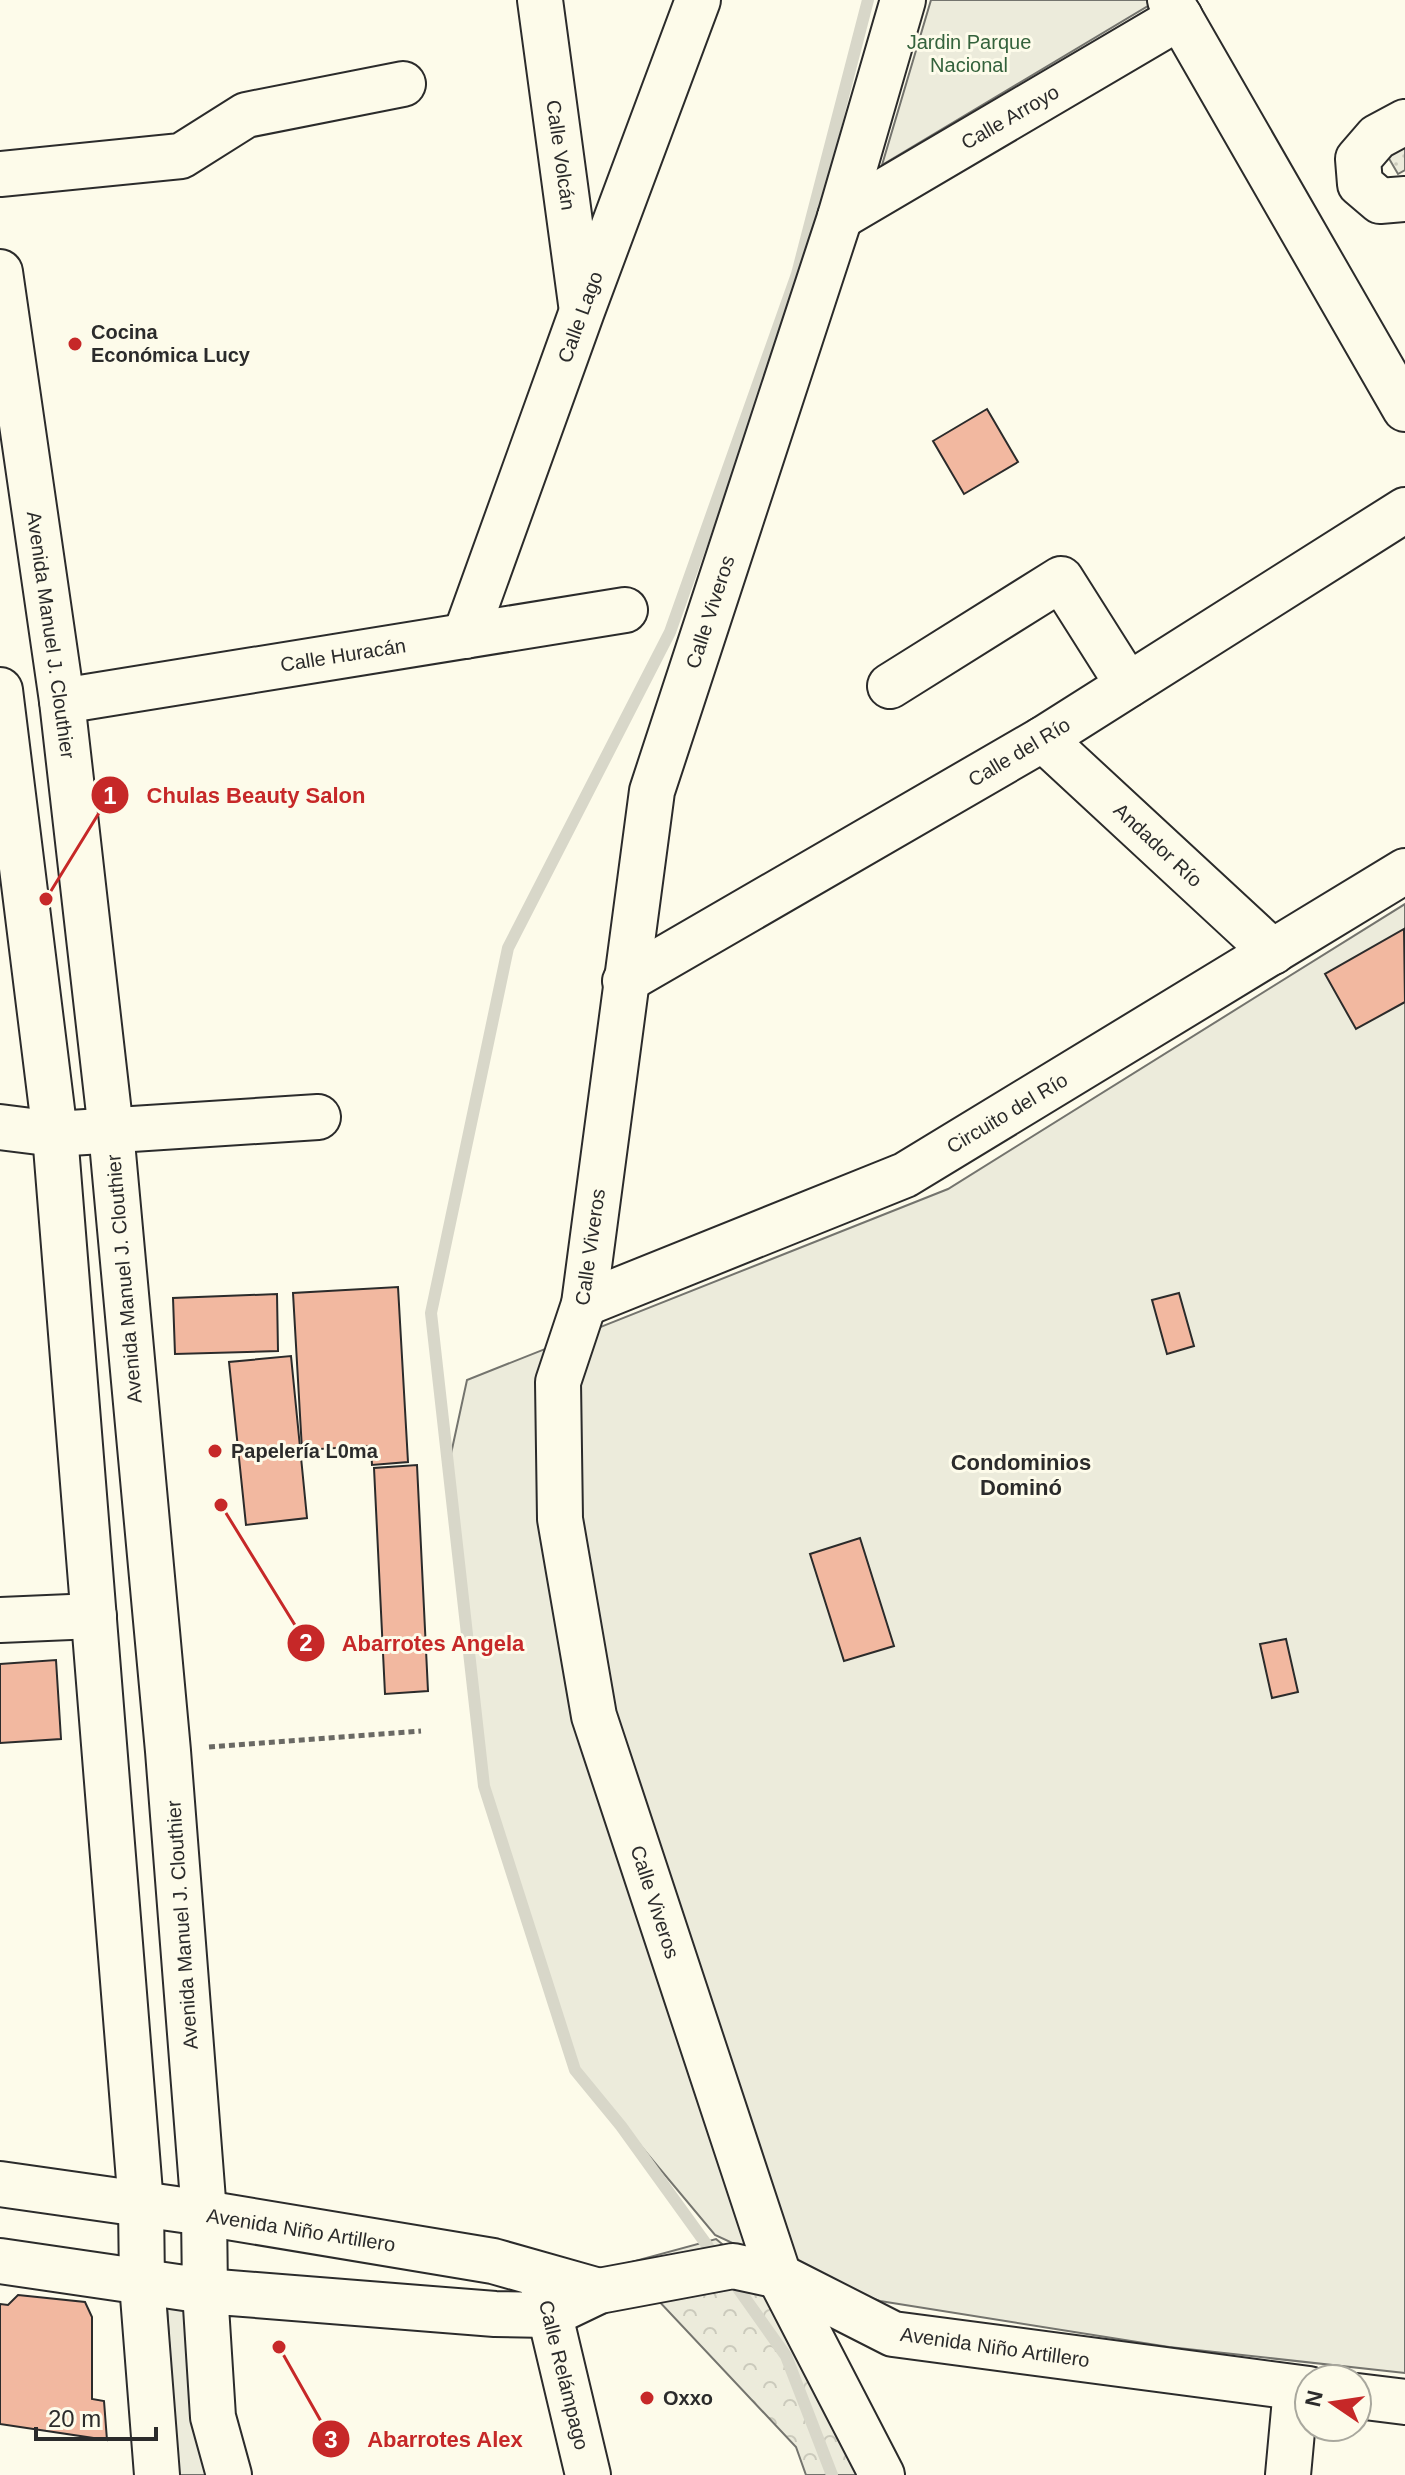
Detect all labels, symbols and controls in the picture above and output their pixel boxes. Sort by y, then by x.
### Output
park label: Jardin Parque Nacional [907,31,1031,76]
street label: Calle Arroyo [957,80,1063,154]
street label: Calle Volcán [542,98,580,212]
street label: Calle Lago [553,268,607,366]
place label: Cocina Económica Lucy [91,321,251,366]
marker: Cocina Económica Lucy [66,335,84,353]
street label: Avenida Manuel J. Clouthier [23,510,79,761]
street label: Calle Viveros [681,553,739,671]
street label: Calle Huracán [279,634,407,676]
street label: Calle del Río [964,713,1074,791]
callout: Chulas Beauty Salon [90,772,381,818]
text: 1 [103,782,117,809]
text: Chulas Beauty Salon [147,783,365,808]
street label: Andador Río [1109,799,1207,891]
street label: Circuito del Río [943,1068,1071,1158]
street label: Avenida Manuel J. Clouthier [102,1153,146,1404]
street label: Calle Viveros [571,1187,609,1307]
place label: Papelería L0ma [231,1440,379,1462]
marker: Papelería L0ma [206,1442,224,1460]
district label: Condominios Dominó [951,1450,1091,1500]
callout: Abarrotes Angela [286,1620,541,1666]
text: 2 [299,1629,313,1656]
text: Abarrotes Angela [342,1631,525,1656]
street label: Avenida Manuel J. Clouthier [162,1799,202,2050]
street label: Calle Viveros [626,1843,684,1961]
street label: Avenida Niño Artillero [205,2204,397,2256]
street label: Calle Relámpago [535,2298,593,2452]
street label: Avenida Niño Artillero [899,2323,1091,2371]
north arrow [1293,2363,1373,2443]
place label: Oxxo [663,2387,713,2409]
text: N [1300,2388,1328,2409]
marker: Oxxo [638,2389,656,2407]
scale bar [36,2391,156,2441]
text: 20 m [48,2405,101,2432]
callout: Abarrotes Alex [311,2416,540,2462]
text: 3 [324,2426,338,2453]
text: Abarrotes Alex [367,2427,524,2452]

